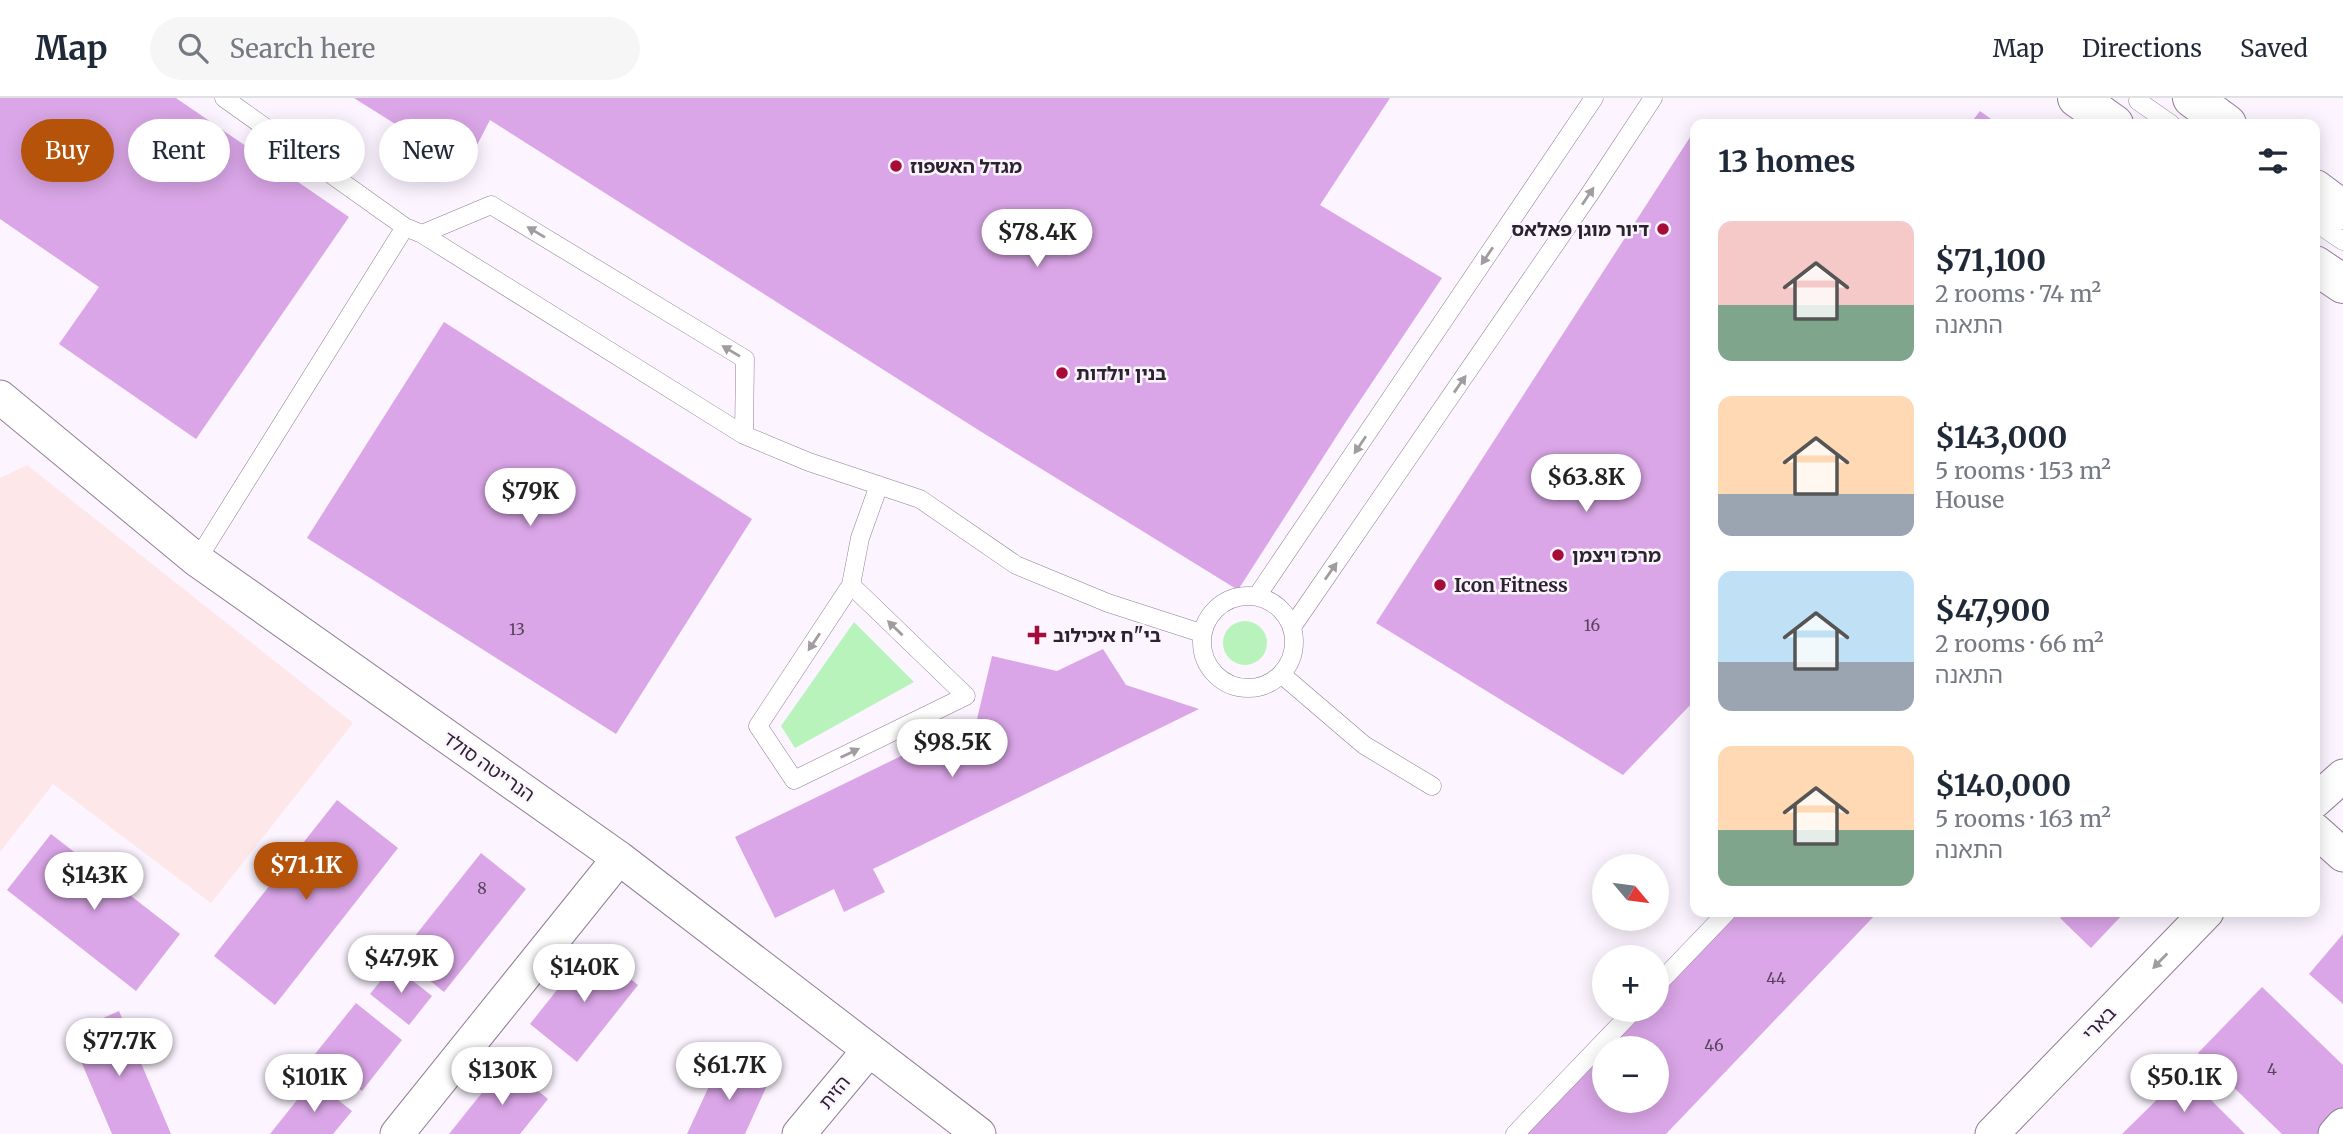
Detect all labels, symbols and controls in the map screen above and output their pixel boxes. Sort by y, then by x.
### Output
search box [150,17,640,80]
text: Map [35,28,108,69]
icon: search [174,29,212,67]
text: Search here [230,32,375,65]
text: Map [1993,33,2044,64]
text: Directions [2082,33,2202,64]
text: Saved [2240,33,2308,64]
chip: Buy [21,119,114,182]
chip: Rent [128,119,230,182]
chip: Filters [244,119,365,182]
chip: New [379,119,478,182]
text: 13 homes [1718,142,1856,180]
icon: filters [2254,142,2292,180]
place label: מגדל האשפוז [910,154,1022,178]
marker: מגדל האשפוז [888,158,904,174]
one-way arrow [1582,186,1595,206]
pin: $78.4K [980,209,1094,269]
text: $78.4K [998,217,1077,246]
place label: דיור מוגן פאלאס [1511,217,1649,241]
marker: דיור מוגן פאלאס [1655,221,1671,237]
one-way arrow [527,226,546,239]
text: $71,100 [1935,241,2046,279]
one-way arrow [1480,247,1494,265]
icon: home [1774,249,1858,333]
text: 2 rooms · 74 m² [1935,279,2101,308]
text: התאנה [1935,310,2003,339]
one-way arrow [721,344,740,357]
place label: בנין יולדות [1076,361,1166,385]
marker: בנין יולדות [1054,365,1070,381]
one-way arrow [1453,374,1466,393]
text: $143,000 [1935,418,2067,456]
icon: home [1774,424,1858,508]
one-way arrow [1354,435,1367,454]
pin: $63.8K [1529,454,1643,514]
text: 5 rooms · 153 m² [1935,456,2111,485]
text: $63.8K [1547,462,1625,491]
pin: $79K [489,468,571,528]
text: $79K [501,476,559,505]
text: House [1935,485,2004,514]
place label: מרכז ויצמן [1572,543,1661,567]
marker: מרכז ויצמן [1550,547,1566,563]
one-way arrow [1324,562,1338,580]
place label: Icon Fitness [1454,573,1568,597]
marker: Icon Fitness [1432,577,1448,593]
text: $47,900 [1935,591,2050,629]
icon: home [1774,599,1858,683]
house number: 16 [1584,615,1600,635]
house number: 13 [509,619,525,639]
one-way arrow [887,620,904,636]
place label: בי"ח איכילוב [1053,623,1161,647]
marker: בי"ח איכילוב [1027,625,1047,645]
text: 2 rooms · 66 m² [1935,629,2104,658]
one-way arrow [807,633,820,652]
text: התאנה [1935,660,2003,689]
pin: $98.5K [895,720,1009,779]
street label: הנרייטה סולד [438,726,540,806]
text: $98.5K [913,727,991,756]
one-way arrow [840,747,860,758]
text: $140,000 [1935,766,2071,804]
icon: home [1774,774,1858,858]
text: 5 rooms · 163 m² [1935,804,2111,833]
text: התאנה [1935,835,2003,864]
pin: $71.1K [249,842,363,902]
text: $71.1K [270,850,342,879]
pin: $143K [45,852,143,912]
north arrow [1592,854,1670,931]
map controls [1592,854,1669,1113]
text: $143K [61,860,127,889]
house number: 8 [477,878,487,898]
pin: $47.9K [344,936,458,995]
text: $47.9K [364,943,438,972]
pin: $140K [535,944,633,1004]
button: + [1592,945,1669,1022]
text: $140K [549,952,619,981]
one-way arrow [2152,952,2168,969]
house number: 44 [1766,968,1786,988]
street label: בארי [2077,1001,2121,1045]
pin: $77.7K [62,1018,176,1078]
text: $77.7K [82,1026,156,1055]
house number: 46 [1704,1035,1724,1055]
button: − [1592,1036,1669,1113]
pin: $61.7K [672,1042,786,1102]
pin: $130K [453,1048,551,1107]
text: $61.7K [692,1050,766,1079]
pin: $101K [265,1054,363,1114]
pin: $50.1K [2127,1054,2241,1114]
text: $130K [467,1055,537,1084]
house number: 4 [2267,1059,2277,1079]
text: $101K [281,1062,347,1091]
text: $50.1K [2146,1062,2222,1091]
street label: הזית [813,1070,855,1114]

